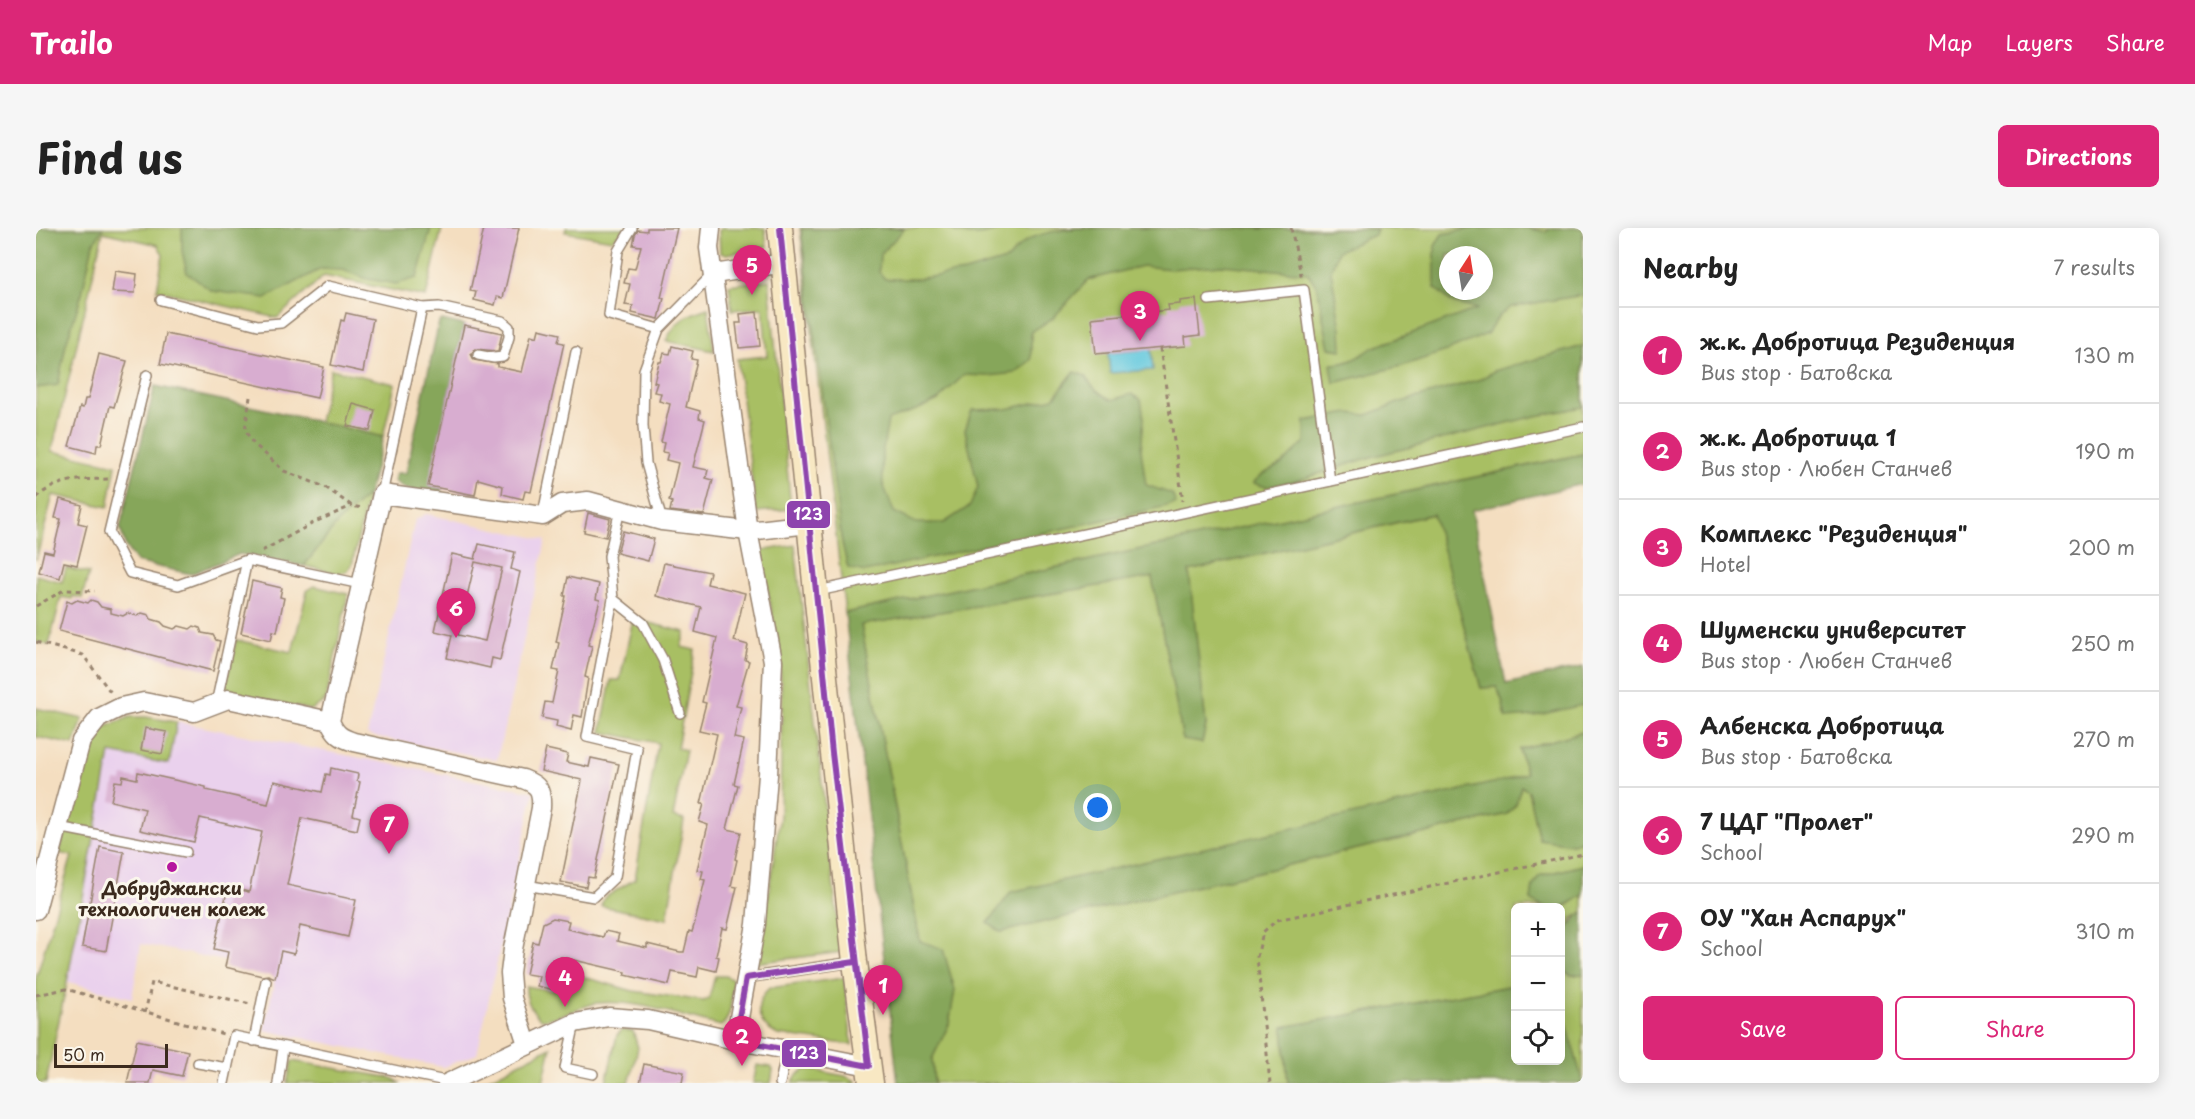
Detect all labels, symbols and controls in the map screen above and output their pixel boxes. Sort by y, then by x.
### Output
text: Trailo [30,21,113,64]
text: Map [1928,26,1972,58]
text: Layers [2005,26,2073,58]
text: Share [2106,26,2165,58]
text: Find us [36,125,183,188]
button: Directions [1998,125,2159,187]
pin: 5 [732,245,772,295]
north arrow [1439,246,1493,300]
text: Nearby [1643,248,1738,287]
text: 7 results [2053,252,2135,282]
pin: 3 [1120,291,1160,341]
text: ж.к. Добротица Резиденция [1700,324,2015,357]
text: 1 [1658,340,1667,370]
text: 130 m [2075,340,2135,370]
text: Bus stop · Батовска [1700,357,1892,387]
text: ж.к. Добротица 1 [1700,420,1896,453]
text: 2 [1655,436,1670,466]
text: 190 m [2076,436,2135,466]
text: Bus stop · Любен Станчев [1700,453,1952,483]
line badge: 123 [786,500,831,529]
text: 123 [793,501,823,525]
text: Комплекс "Резиденция" [1700,516,1968,549]
text: 3 [1656,532,1669,562]
text: 200 m [2068,532,2135,562]
text: Hotel [1700,549,1751,579]
pin: 6 [436,588,476,638]
text: Шуменски университет [1700,612,1966,645]
text: 4 [1656,628,1669,658]
text: 250 m [2071,628,2135,658]
text: Bus stop · Любен Станчев [1700,645,1952,675]
text: Албенска Добротица [1700,708,1944,741]
text: 5 [1656,724,1669,754]
text: 270 m [2072,724,2135,754]
text: Bus stop · Батовска [1700,741,1892,771]
your location [1083,793,1112,822]
pin: 7 [370,804,408,854]
text: 7 ЦДГ "Пролет" [1700,804,1873,837]
text: 6 [1655,820,1670,850]
text: 290 m [2071,820,2135,850]
text: School [1700,837,1763,867]
marker: Добруджански технологичен колеж [165,860,179,874]
place label: Добруджански технологичен колеж [79,874,266,922]
text: ОУ "Хан Аспарух" [1700,900,1906,933]
map controls [1511,903,1565,1065]
button: + [1511,903,1565,957]
text: 7 [1657,916,1668,946]
text: 310 m [2075,916,2135,946]
text: School [1700,933,1763,963]
button: − [1511,957,1565,1011]
pin: 4 [546,958,584,1007]
pin: 1 [864,966,902,1015]
button: Save [1643,996,1883,1060]
button: Share [1895,996,2135,1060]
button: locate [1511,1011,1565,1065]
pin: 2 [722,1016,762,1066]
line badge: 123 [781,1039,827,1068]
text: 123 [789,1040,819,1064]
scale bar [54,1041,168,1068]
text: 50 m [63,1042,104,1066]

